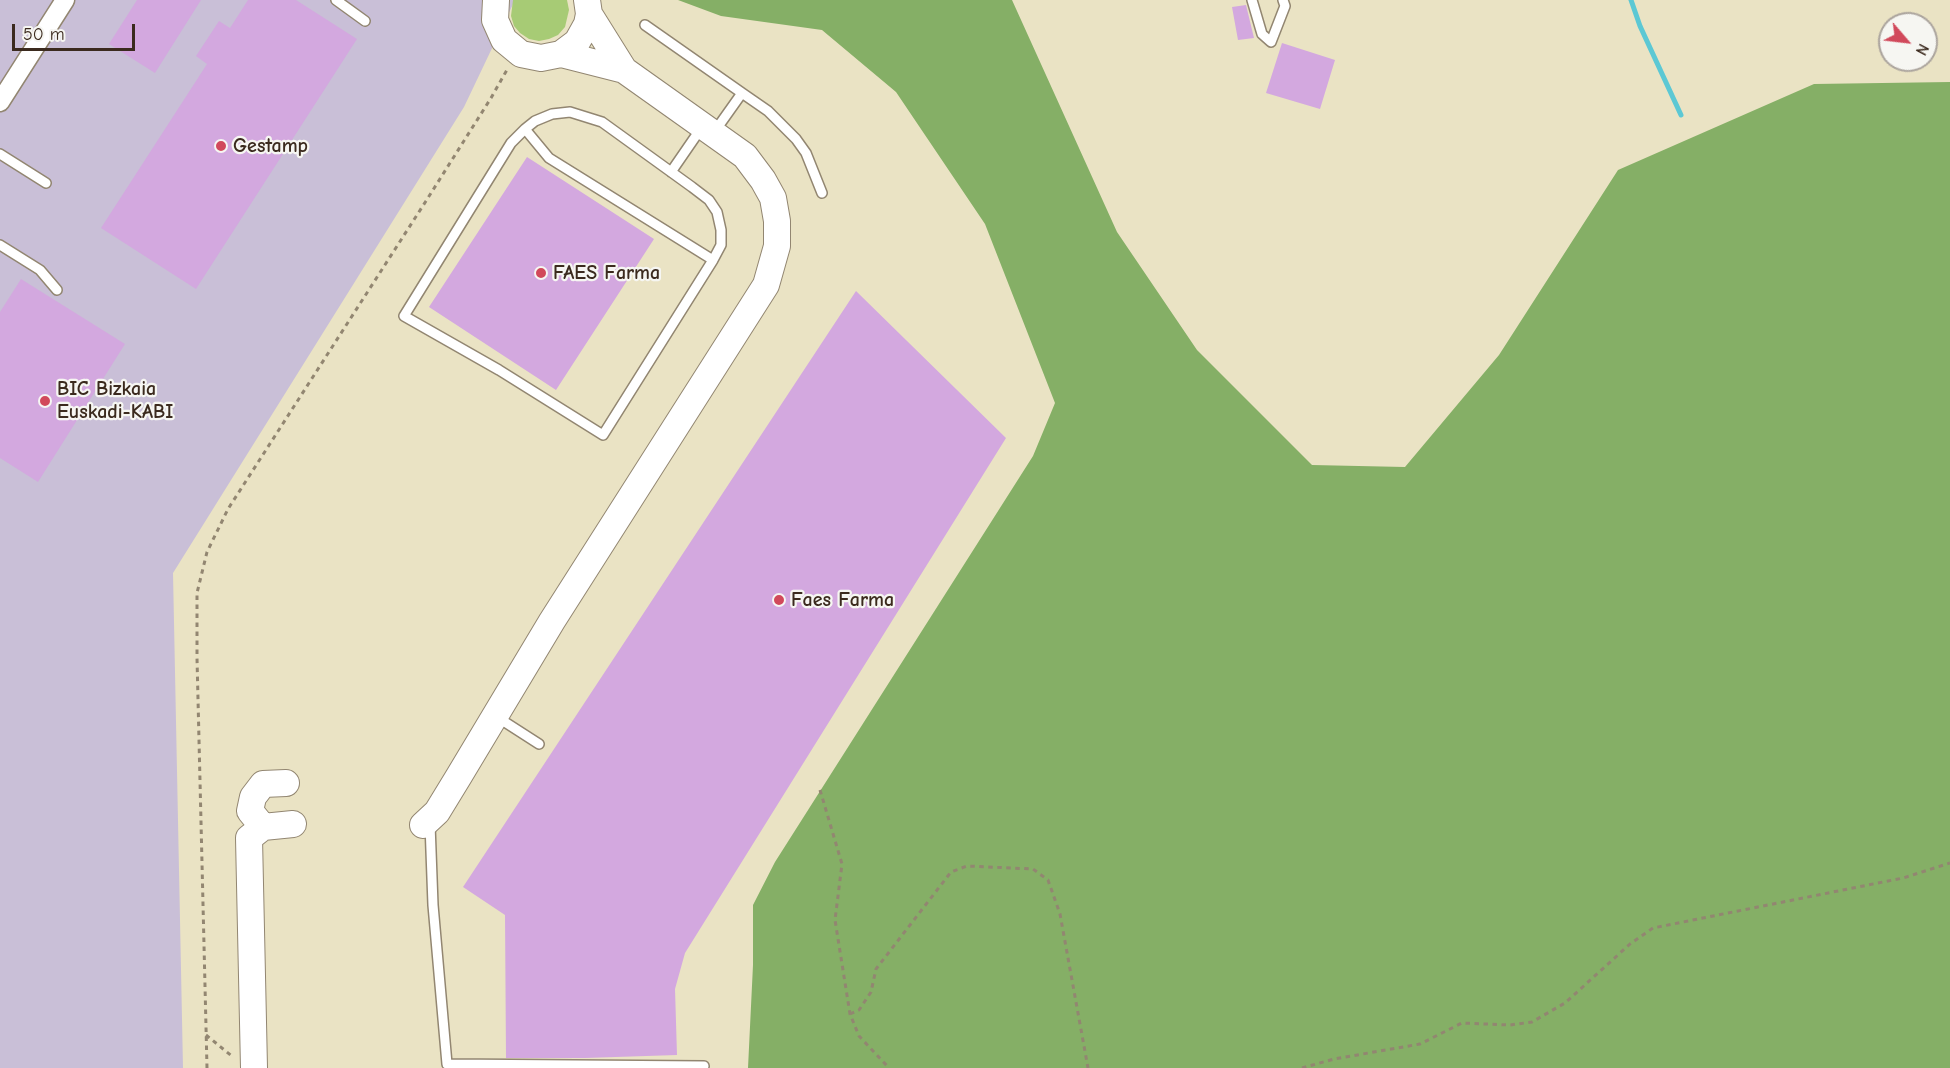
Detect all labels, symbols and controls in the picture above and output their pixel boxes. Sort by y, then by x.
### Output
scale bar [15,12,138,50]
north arrow [1878,12,1938,72]
text: 50 m [23,24,65,45]
text: N [1912,41,1933,58]
place label: Gestamp [233,134,308,158]
marker: Gestamp [214,139,228,153]
place label: FAES Farma [553,261,660,285]
marker: FAES Farma [534,266,548,280]
place label: BIC Bizkaia Euskadi-KABI [57,377,173,424]
marker: BIC Bizkaia Euskadi-KABI [38,394,52,408]
place label: Faes Farma [791,588,894,612]
marker: Faes Farma [772,593,786,607]

